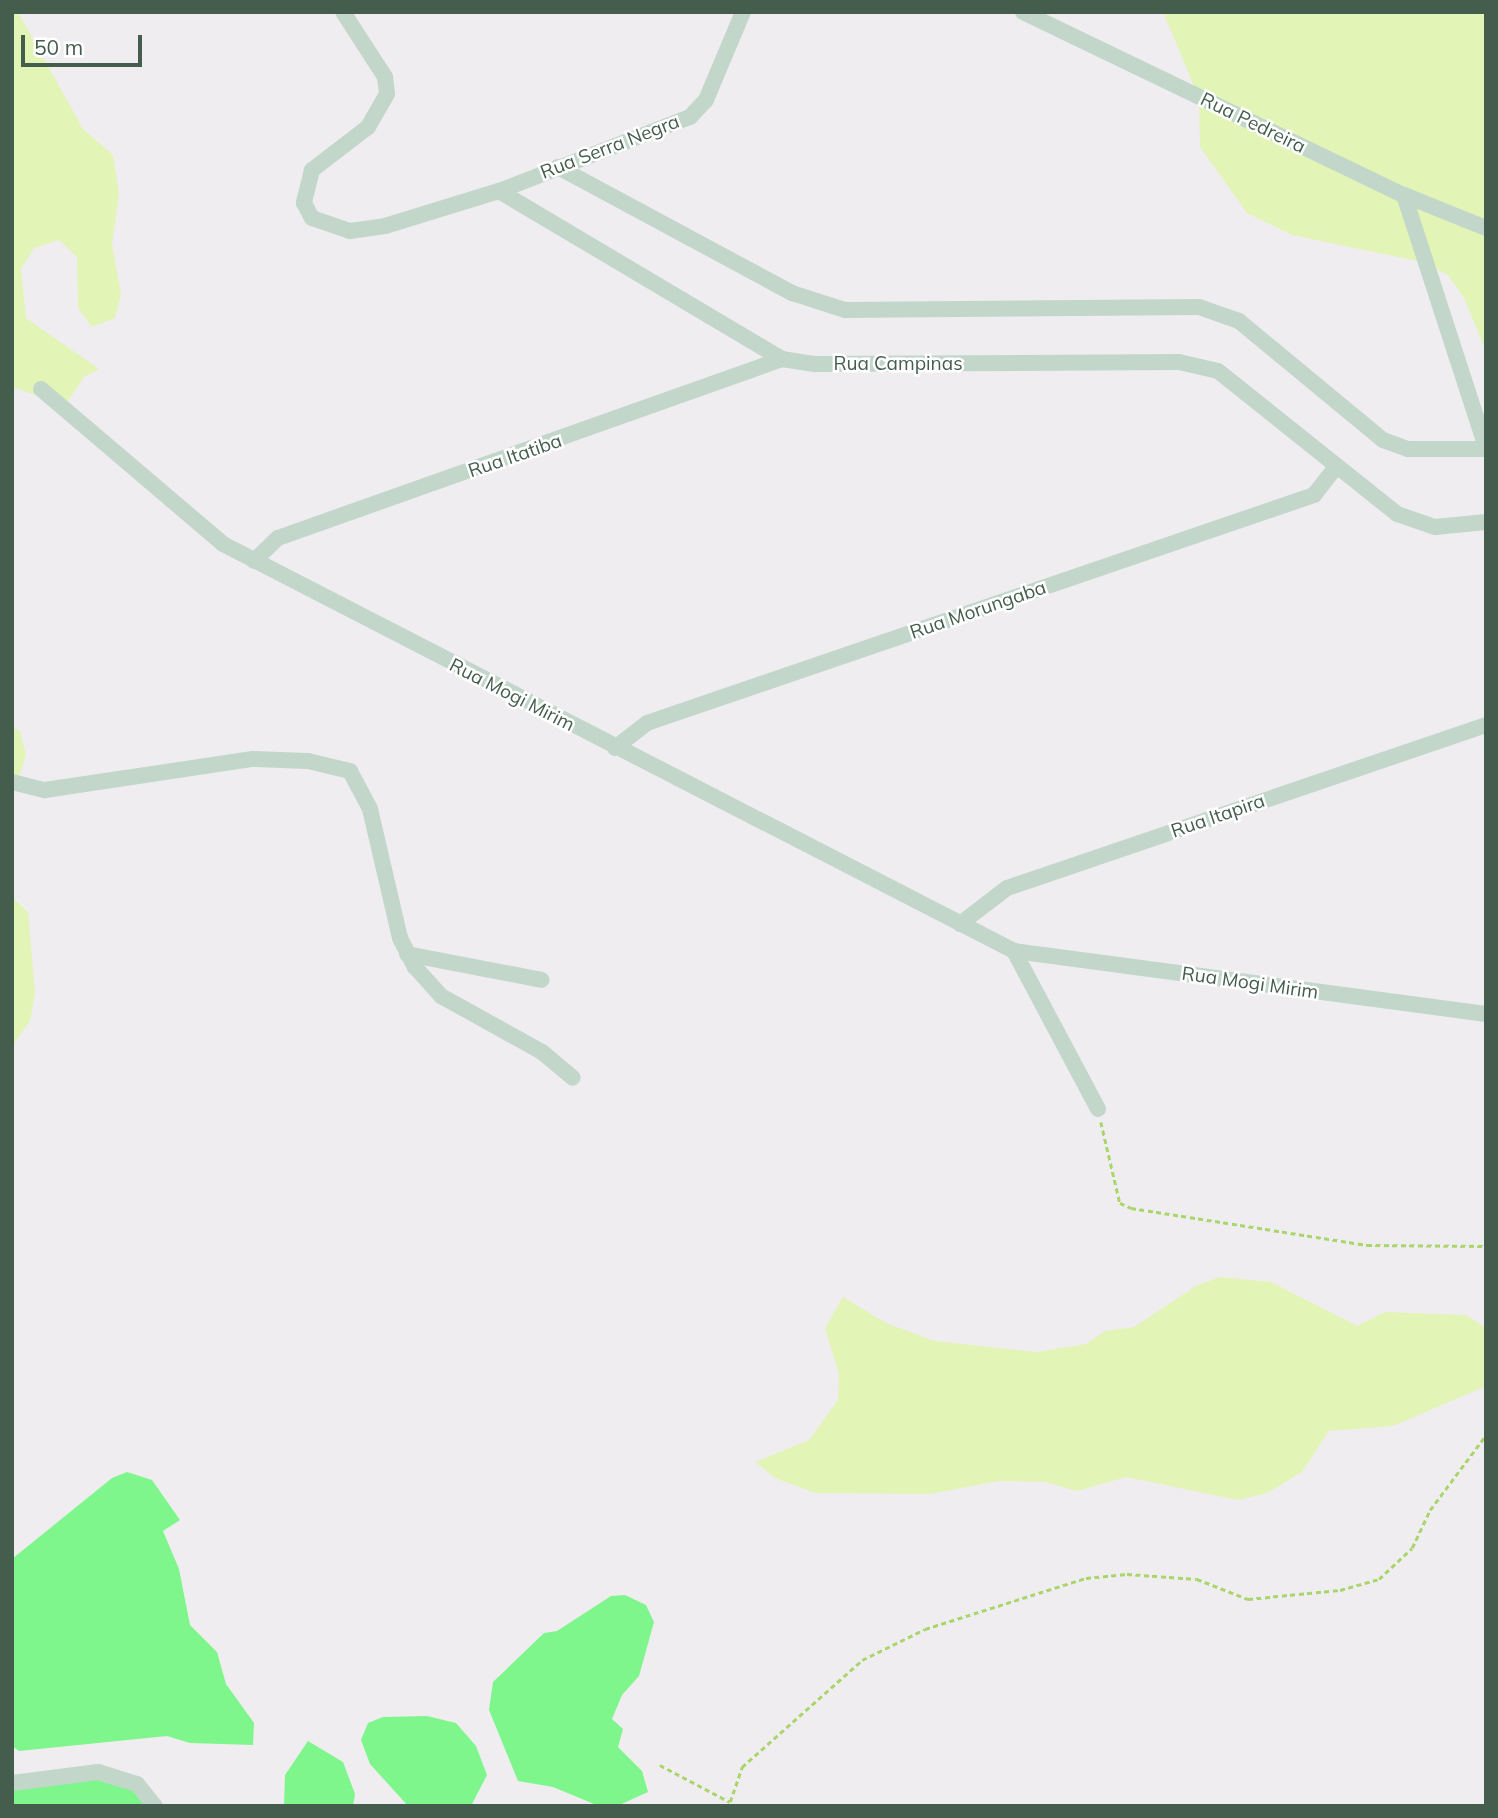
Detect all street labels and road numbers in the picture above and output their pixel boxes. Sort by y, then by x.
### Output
street label: Rua Pedreira [1197,88,1309,158]
street label: Rua Serra Negra [537,110,683,184]
street label: Rua Campinas [833,353,963,375]
street label: Rua Itatiba [465,429,565,483]
street label: Rua Morungaba [907,576,1049,644]
street label: Rua Mogi Mirim [446,654,578,736]
street label: Rua Itapira [1168,789,1268,843]
street label: Rua Mogi Mirim [1180,962,1320,1004]

